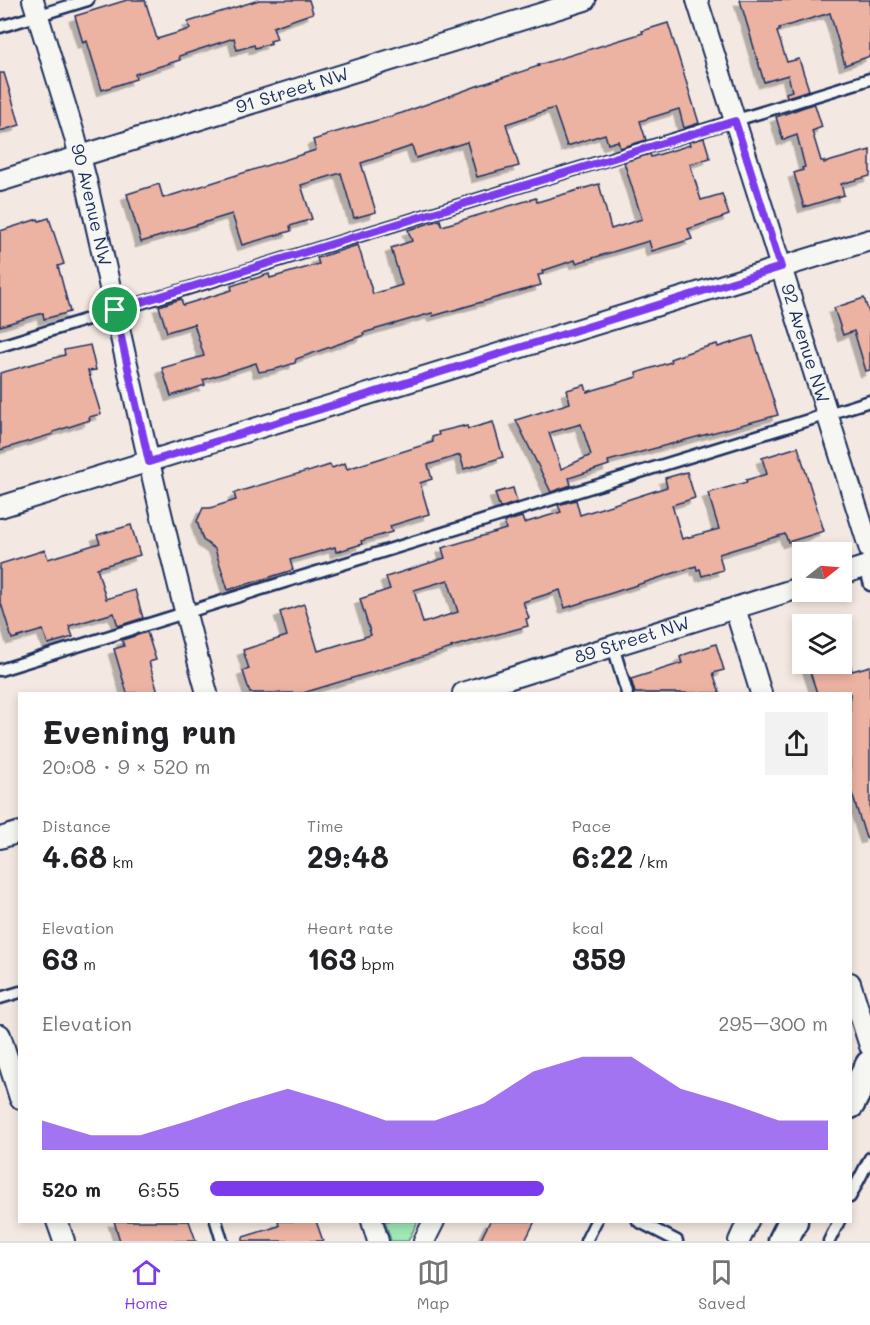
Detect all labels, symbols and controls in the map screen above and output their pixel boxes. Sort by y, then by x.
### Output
street label: 91 Street NW [233,61,351,118]
street label: 90 Avenue NW [66,141,118,268]
street label: 92 Avenue NW [776,281,836,406]
pin [89,284,140,335]
icon: arrive [98,293,131,326]
north arrow [792,542,852,602]
map controls [792,542,852,674]
street label: 89 Street NW [571,610,692,669]
button: layers [792,614,852,674]
text: Evening run [42,709,236,752]
button: share [765,712,828,775]
text: 20:08 · 9 × 520 m [42,753,211,779]
text: Distance [42,815,111,836]
text: Time [307,815,343,836]
text: Pace [572,815,611,836]
text: 4.68 [42,836,107,876]
text: 29:48 [307,836,389,876]
text: 6:22 [572,836,633,876]
text: km [107,851,133,872]
text: /km [633,851,668,872]
text: Elevation [42,917,114,938]
text: Heart rate [307,917,393,938]
text: kcal [572,917,604,938]
text: 63 [42,938,78,978]
text: 163 [307,938,356,978]
text: 359 [572,938,626,978]
text: m [78,953,96,974]
text: bpm [356,953,394,974]
text: Elevation [42,1010,132,1036]
text: 295–300 m [718,1010,828,1036]
text: 520 m [42,1176,101,1202]
text: 6:55 [138,1176,180,1202]
tab: Home [124,1256,168,1313]
tab: Map [417,1256,450,1313]
tab: Saved [698,1256,746,1313]

